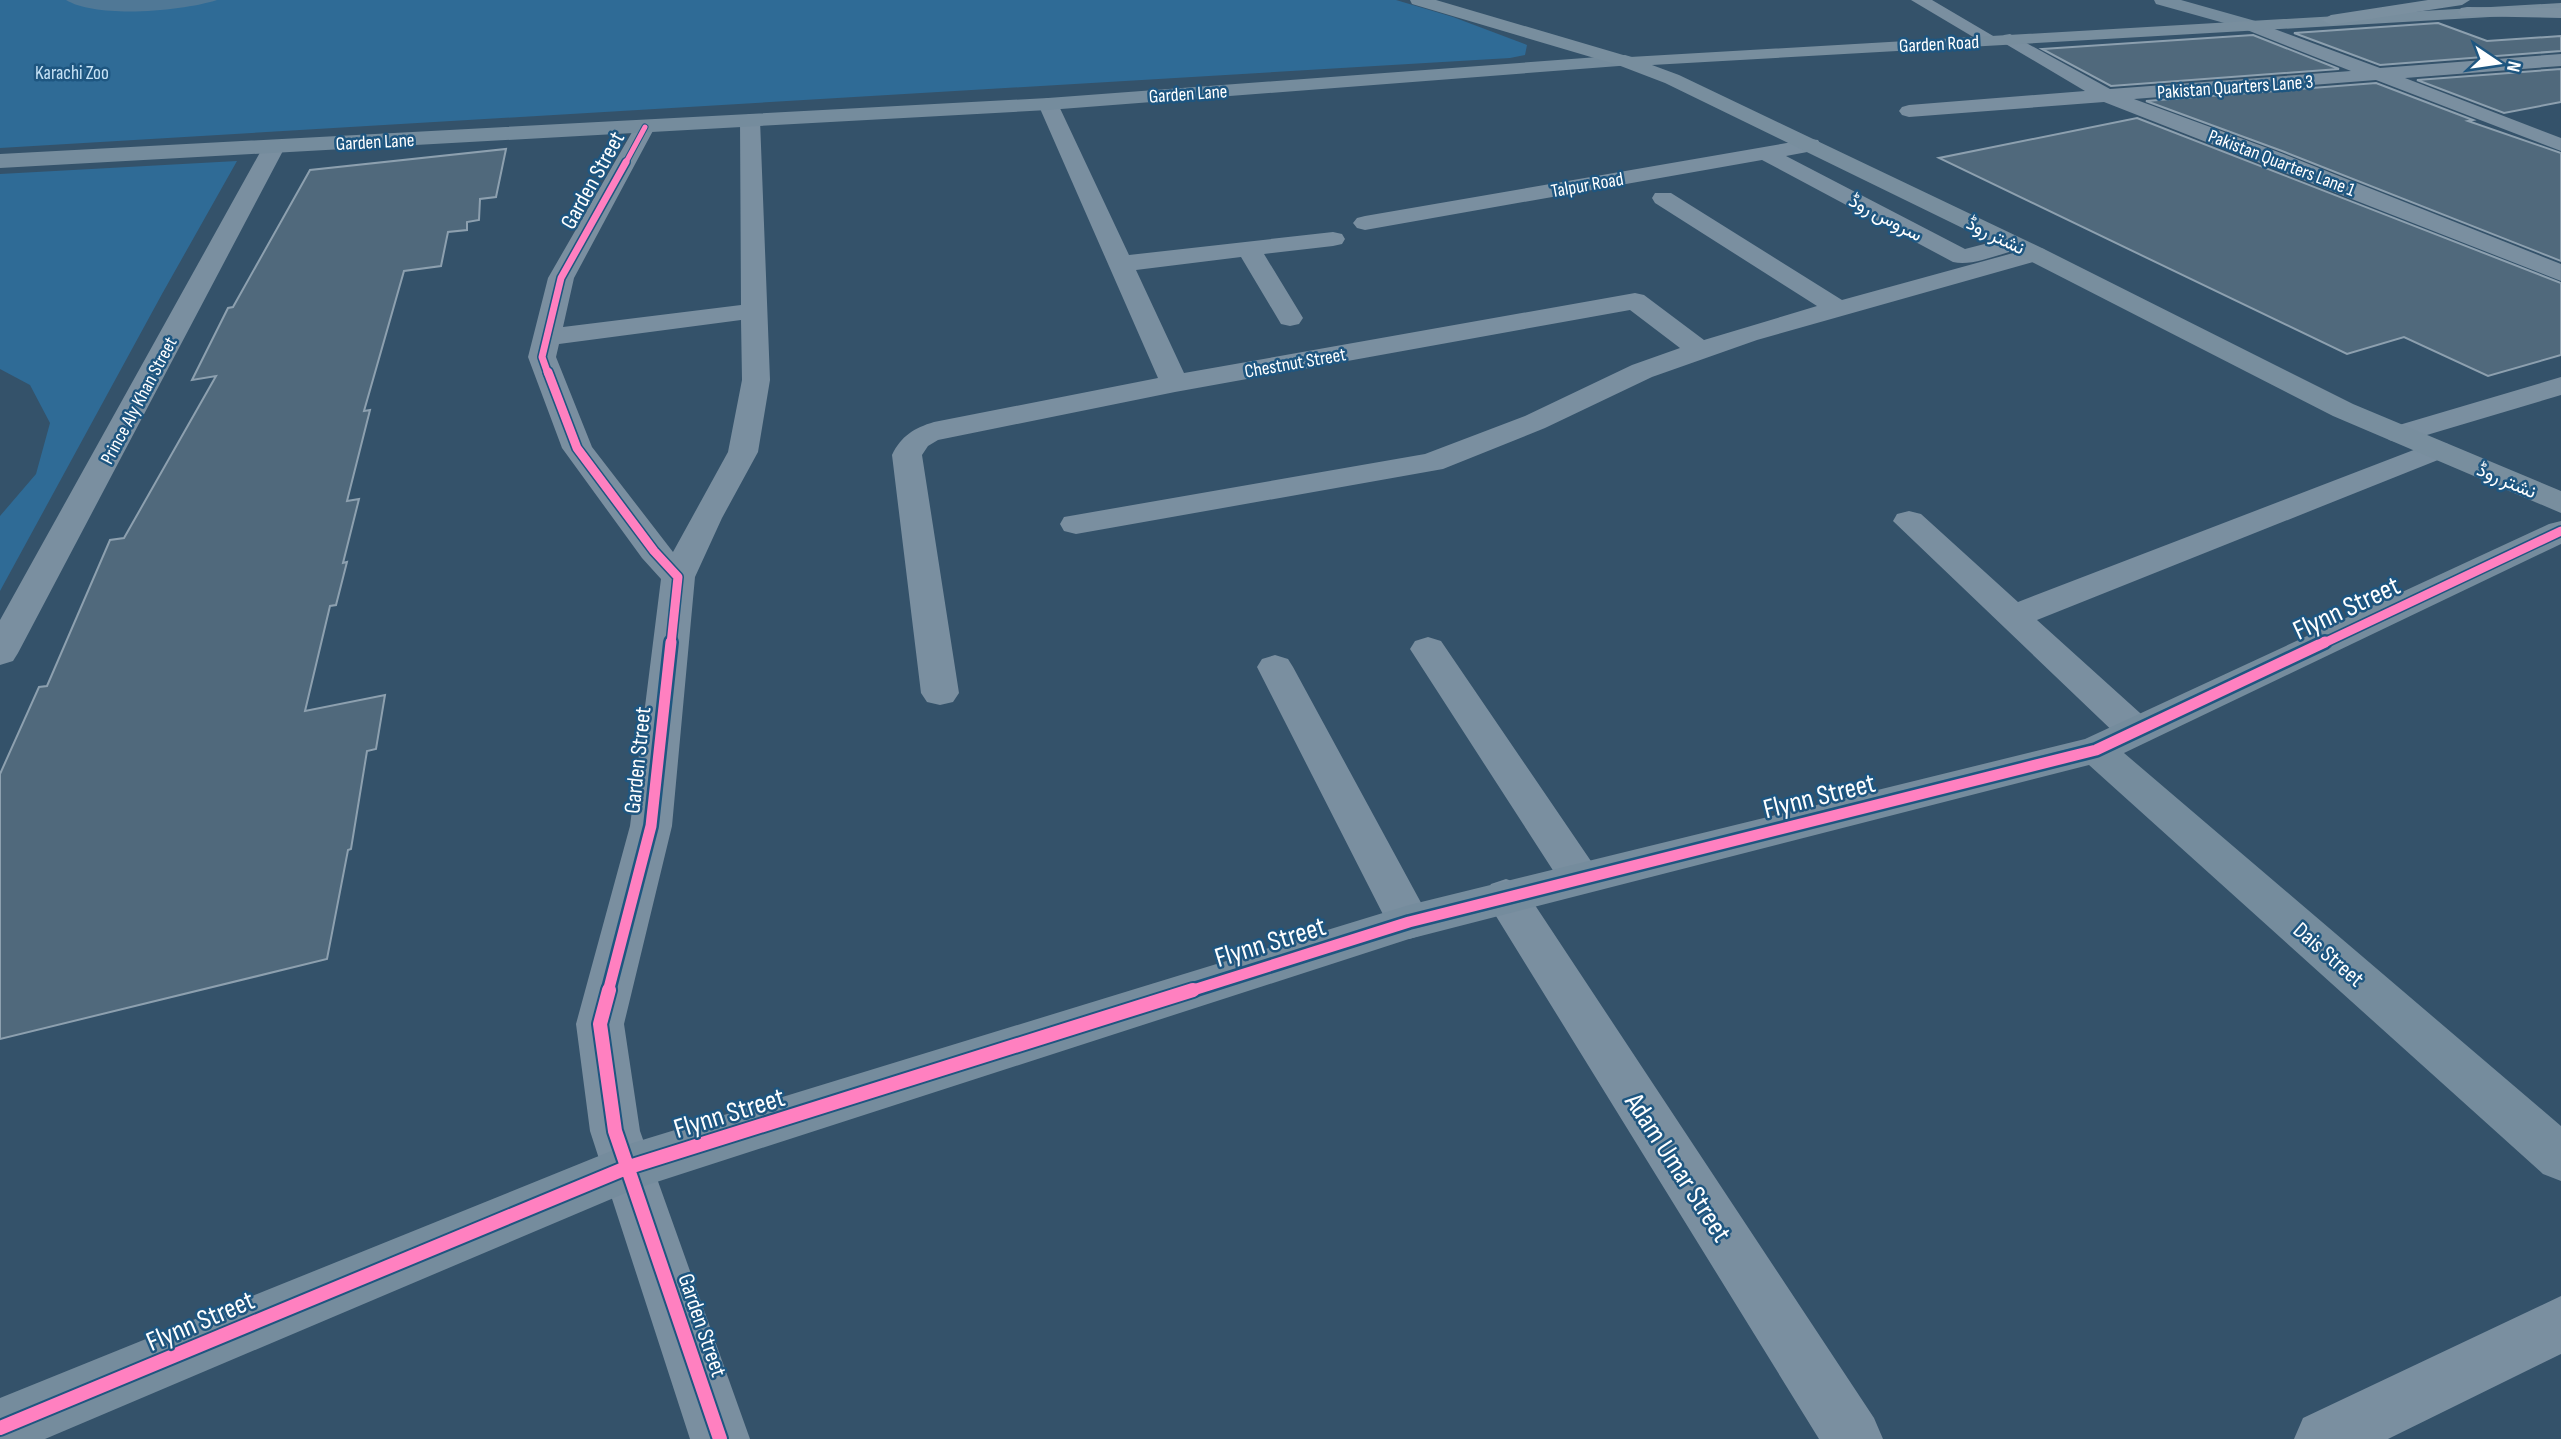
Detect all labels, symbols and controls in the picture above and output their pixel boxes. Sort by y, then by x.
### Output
north arrow [2463,28,2533,98]
street label: Garden Road [1898,31,1980,58]
text: N [2501,59,2525,74]
park label: Karachi Zoo [35,62,109,85]
street label: Pakistan Quarters Lane 3 [2156,71,2314,104]
street label: Garden Lane [1148,80,1228,109]
street label: Pakistan Quarters Lane 1 [2205,125,2358,202]
street label: Garden Street [555,127,631,234]
street label: Garden Lane [335,129,415,156]
street label: Talpur Road [1549,168,1625,203]
street label: سروس روڈ [1845,189,1926,247]
street label: نشتر روڈ [1962,212,2028,260]
street label: Prince Aly Khan Street [96,333,183,468]
street label: Chestnut Street [1243,343,1348,384]
street label: نشتر روڈ [2473,459,2540,504]
street label: Flynn Street [2288,569,2405,647]
street label: Garden Street [618,705,658,815]
street label: Flynn Street [1760,767,1879,826]
street label: Flynn Street [1211,910,1330,975]
street label: Dais Street [2287,916,2370,993]
street label: Flynn Street [670,1081,789,1146]
street label: Adam Umar Street [1617,1086,1738,1248]
street label: Garden Street [671,1270,733,1381]
street label: Flynn Street [142,1284,260,1359]

